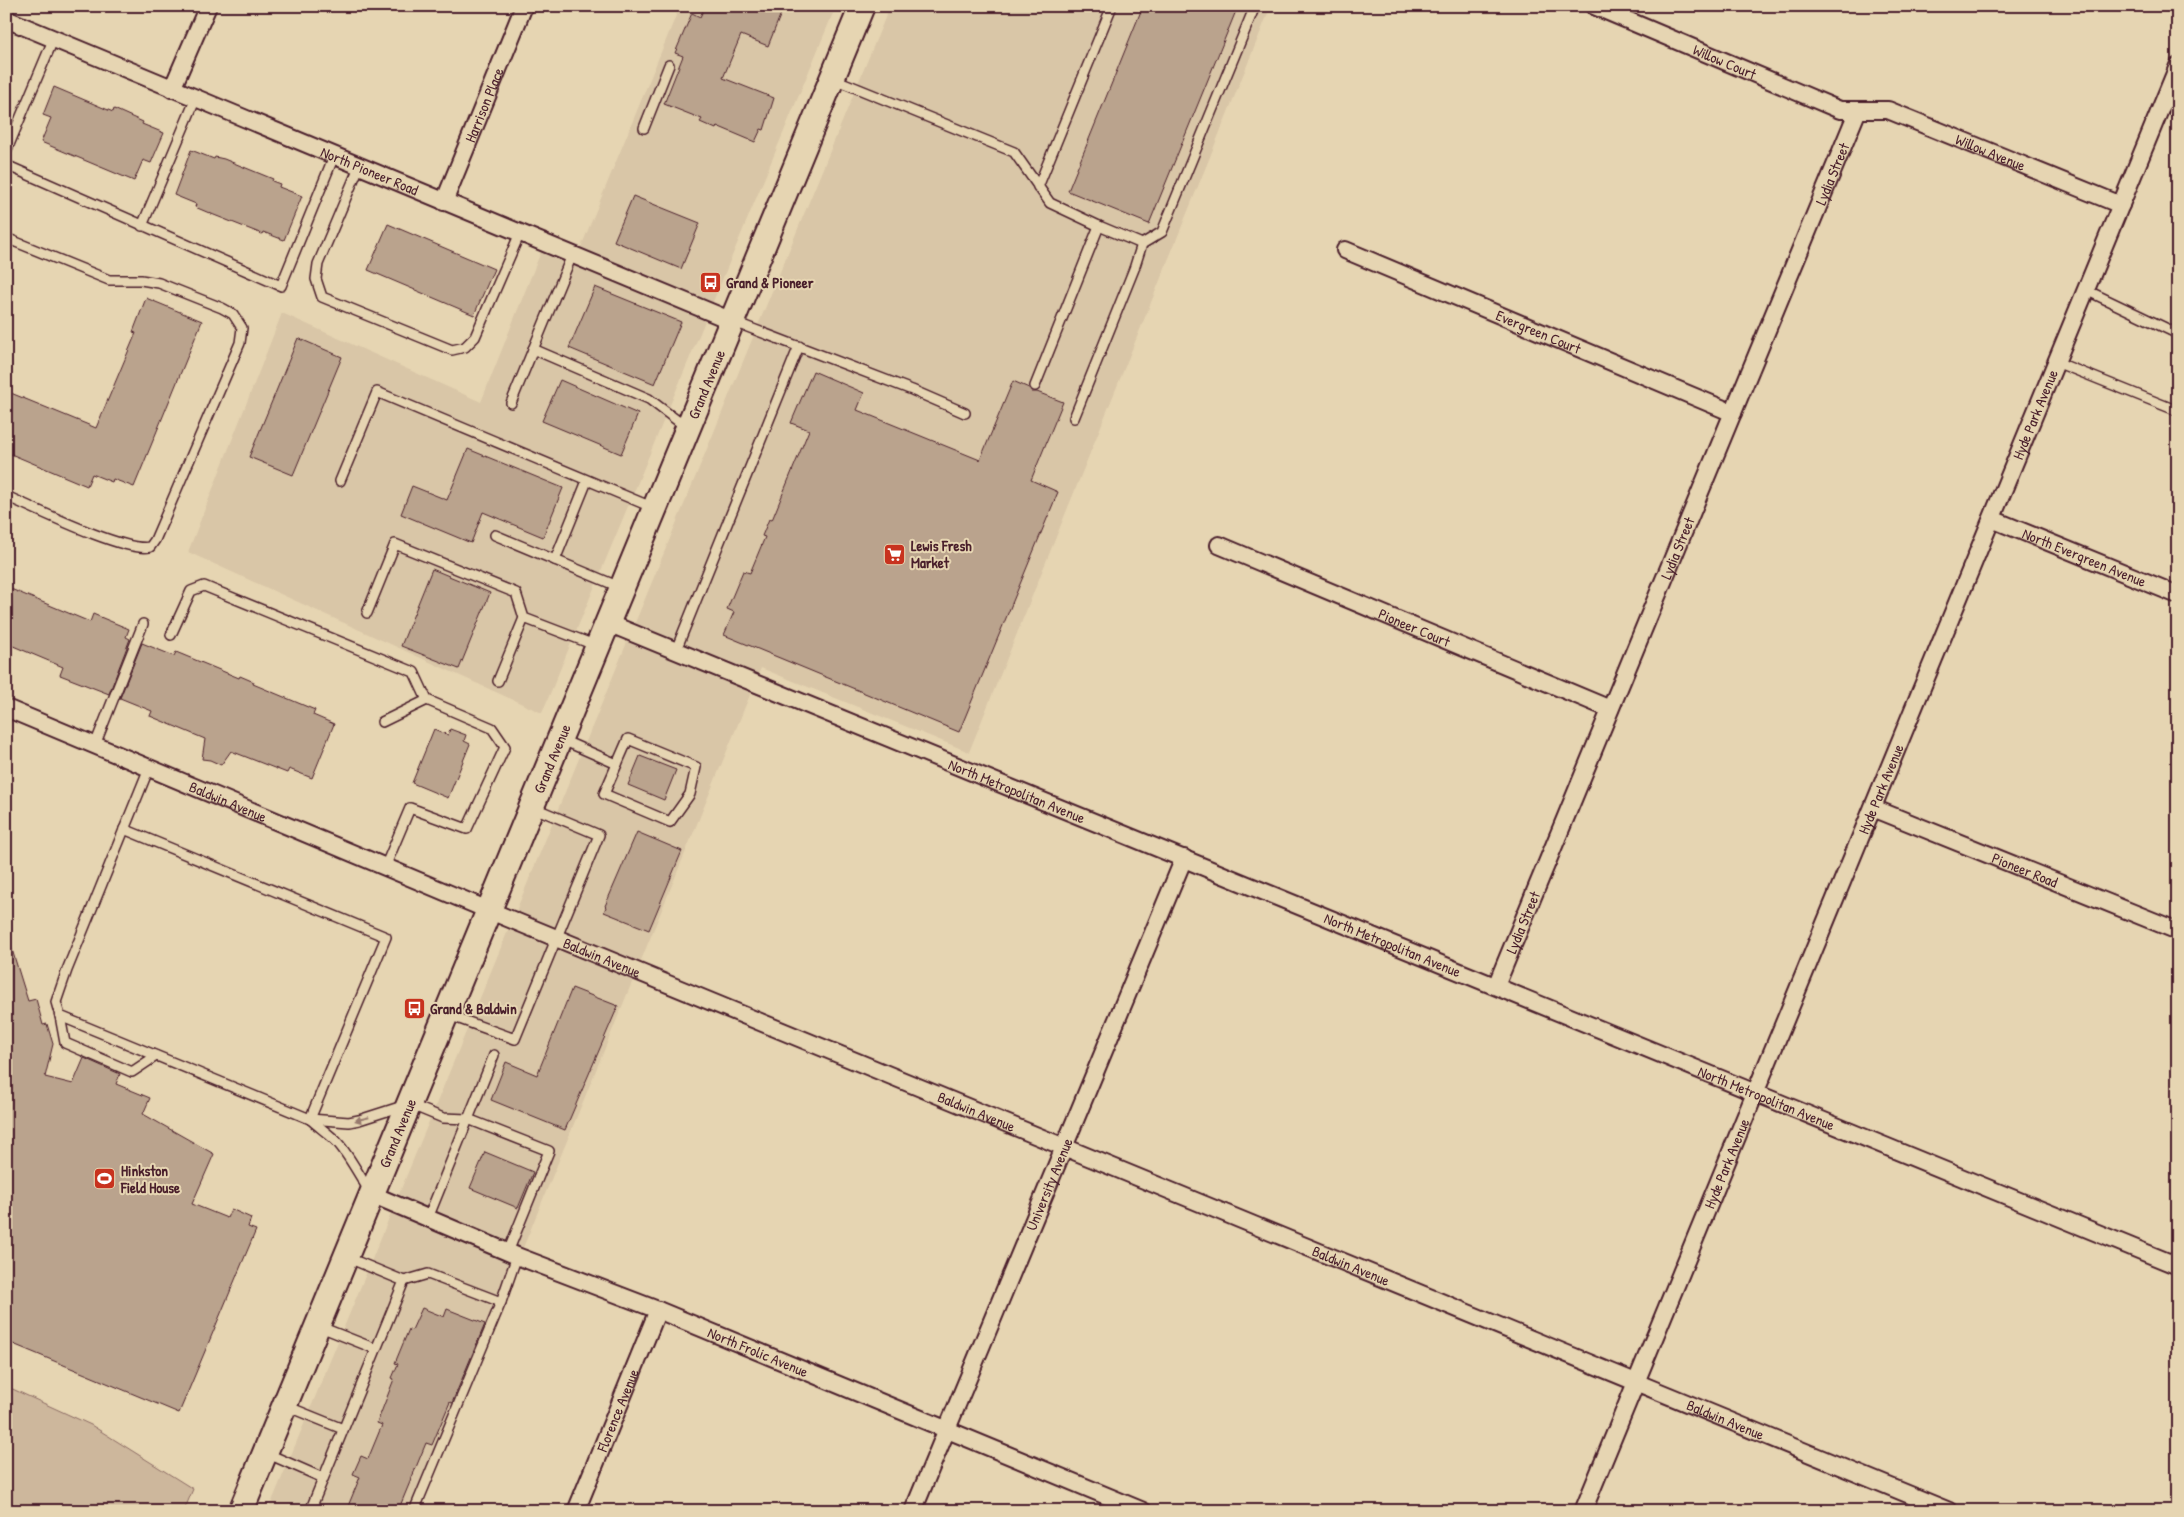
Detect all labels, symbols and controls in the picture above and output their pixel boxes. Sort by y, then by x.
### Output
street label: Willow Court [1690,39,1760,84]
street label: Harrison Place [459,64,508,145]
street label: Willow Avenue [1953,128,2029,176]
street label: Lydia Street [1809,139,1854,208]
street label: North Pioneer Road [318,141,422,200]
bus stop icon: Grand & Pioneer [698,270,722,294]
place label: Grand & Pioneer [726,272,814,293]
street label: Evergreen Court [1493,304,1585,359]
street label: Grand Avenue [682,346,730,422]
street label: Hyde Park Avenue [2007,366,2062,462]
street label: Lydia Street [1655,513,1700,582]
street label: North Evergreen Avenue [2020,522,2150,592]
place label: Lewis Fresh Market [911,535,972,573]
supermarket icon: Lewis Fresh Market [883,542,907,566]
street label: Pioneer Court [1375,603,1454,652]
street label: Grand Avenue [528,721,575,796]
street label: Hyde Park Avenue [1852,741,1908,837]
street label: North Metropolitan Avenue [946,753,1089,828]
street label: Baldwin Avenue [186,776,270,827]
street label: Pioneer Road [1989,847,2061,892]
street label: Lydia Street [1500,887,1545,957]
street label: North Metropolitan Avenue [1321,907,1464,982]
street label: Baldwin Avenue [560,932,644,982]
bus stop icon: Grand & Baldwin [402,996,426,1020]
place label: Grand & Baldwin [430,998,517,1019]
street label: North Metropolitan Avenue [1695,1060,1838,1135]
street label: Baldwin Avenue [935,1086,1019,1136]
street label: Grand Avenue [373,1095,421,1171]
one-way arrow [355,1115,370,1123]
street label: Hyde Park Avenue [1698,1115,1754,1211]
street label: University Avenue [1020,1135,1077,1234]
place label: Hinkston Field House [120,1160,180,1198]
sports icon: Hinkston Field House [93,1167,117,1191]
street label: Baldwin Avenue [1309,1240,1393,1290]
street label: North Frolic Avenue [705,1321,812,1382]
street label: Florence Avenue [591,1366,643,1456]
street label: Baldwin Avenue [1684,1394,1768,1444]

